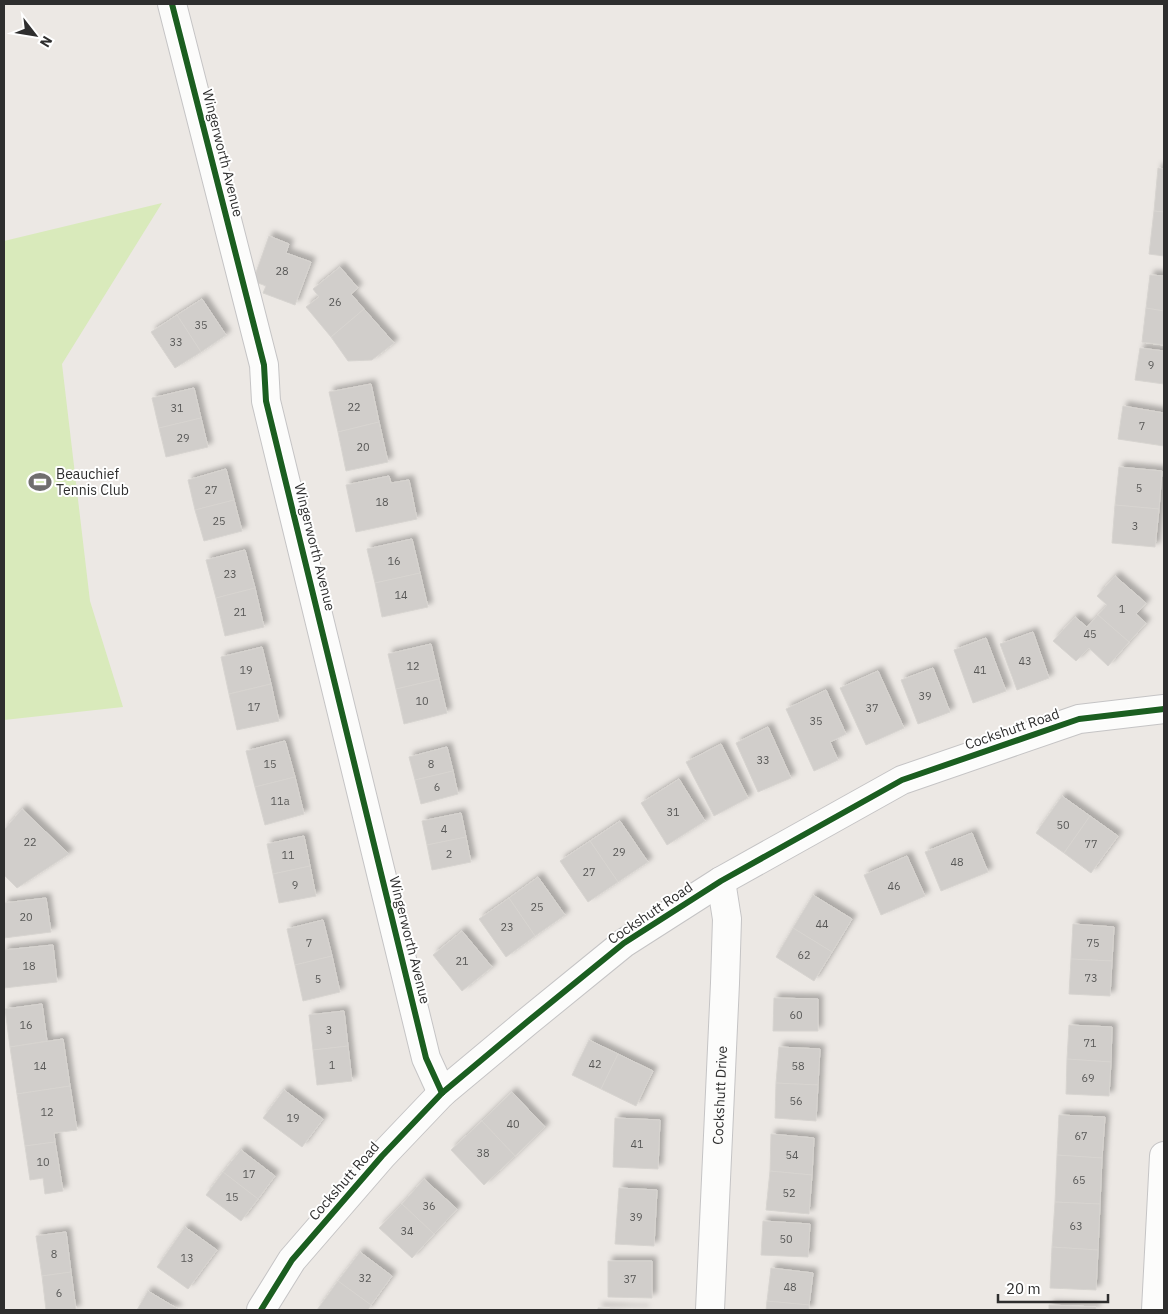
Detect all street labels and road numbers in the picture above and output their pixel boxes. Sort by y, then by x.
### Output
street label: Wingerworth Avenue [198,87,248,219]
street label: Wingerworth Avenue [290,481,340,613]
street label: Cockshutt Road [962,704,1062,754]
street label: Wingerworth Avenue [385,874,435,1006]
street label: Cockshutt Road [604,878,696,948]
street label: Cockshutt Drive [709,1045,731,1145]
street label: Cockshutt Road [305,1138,383,1224]

